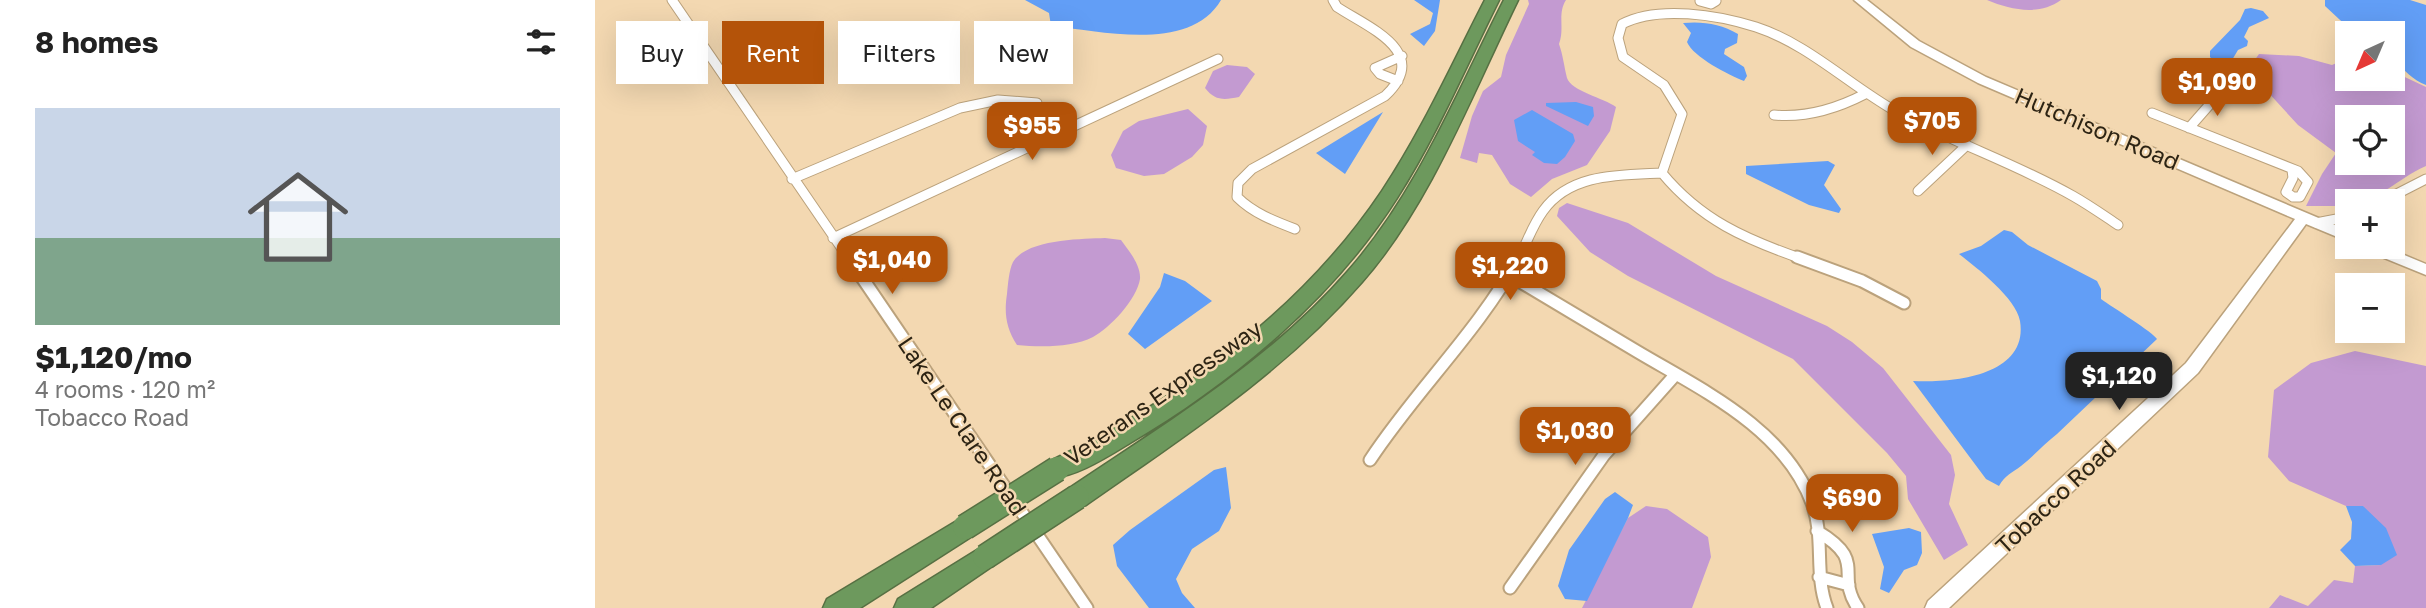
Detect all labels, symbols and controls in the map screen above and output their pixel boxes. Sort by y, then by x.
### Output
chip: Buy [616,21,708,84]
chip: Rent [722,21,824,84]
chip: Filters [838,21,960,84]
chip: New [974,21,1073,84]
north arrow [2335,21,2405,91]
map controls [2335,21,2405,343]
icon: filters [522,23,560,61]
text: 8 homes [35,24,159,60]
pin: $1,090 [2160,58,2274,118]
text: $1,090 [2177,67,2257,95]
street label: Hutchison Road [2011,81,2184,175]
pin: $705 [1891,97,1973,157]
pin: $955 [991,102,1073,162]
button: locate [2335,105,2405,175]
text: $705 [1904,106,1960,134]
text: $955 [1003,111,1061,139]
icon: home [235,154,361,280]
button: + [2335,189,2405,259]
pin: $1,040 [835,236,949,296]
pin: $1,220 [1453,243,1567,302]
text: $1,040 [853,245,931,273]
text: $1,220 [1471,251,1549,279]
button: − [2335,273,2405,343]
street label: Veterans Expressway [1058,313,1267,471]
street label: Lake Le Clare Road [892,331,1033,520]
text: $1,120/mo [35,339,192,375]
pin: $1,120 [2062,352,2176,412]
text: $1,120 [2081,361,2157,389]
text: 4 rooms · 120 m² [35,375,215,403]
text: Tobacco Road [35,403,189,431]
pin: $1,030 [1518,407,1632,467]
text: $1,030 [1536,416,1614,444]
street label: Tobacco Road [1989,433,2121,559]
pin: $690 [1811,475,1893,534]
text: $690 [1822,483,1882,511]

